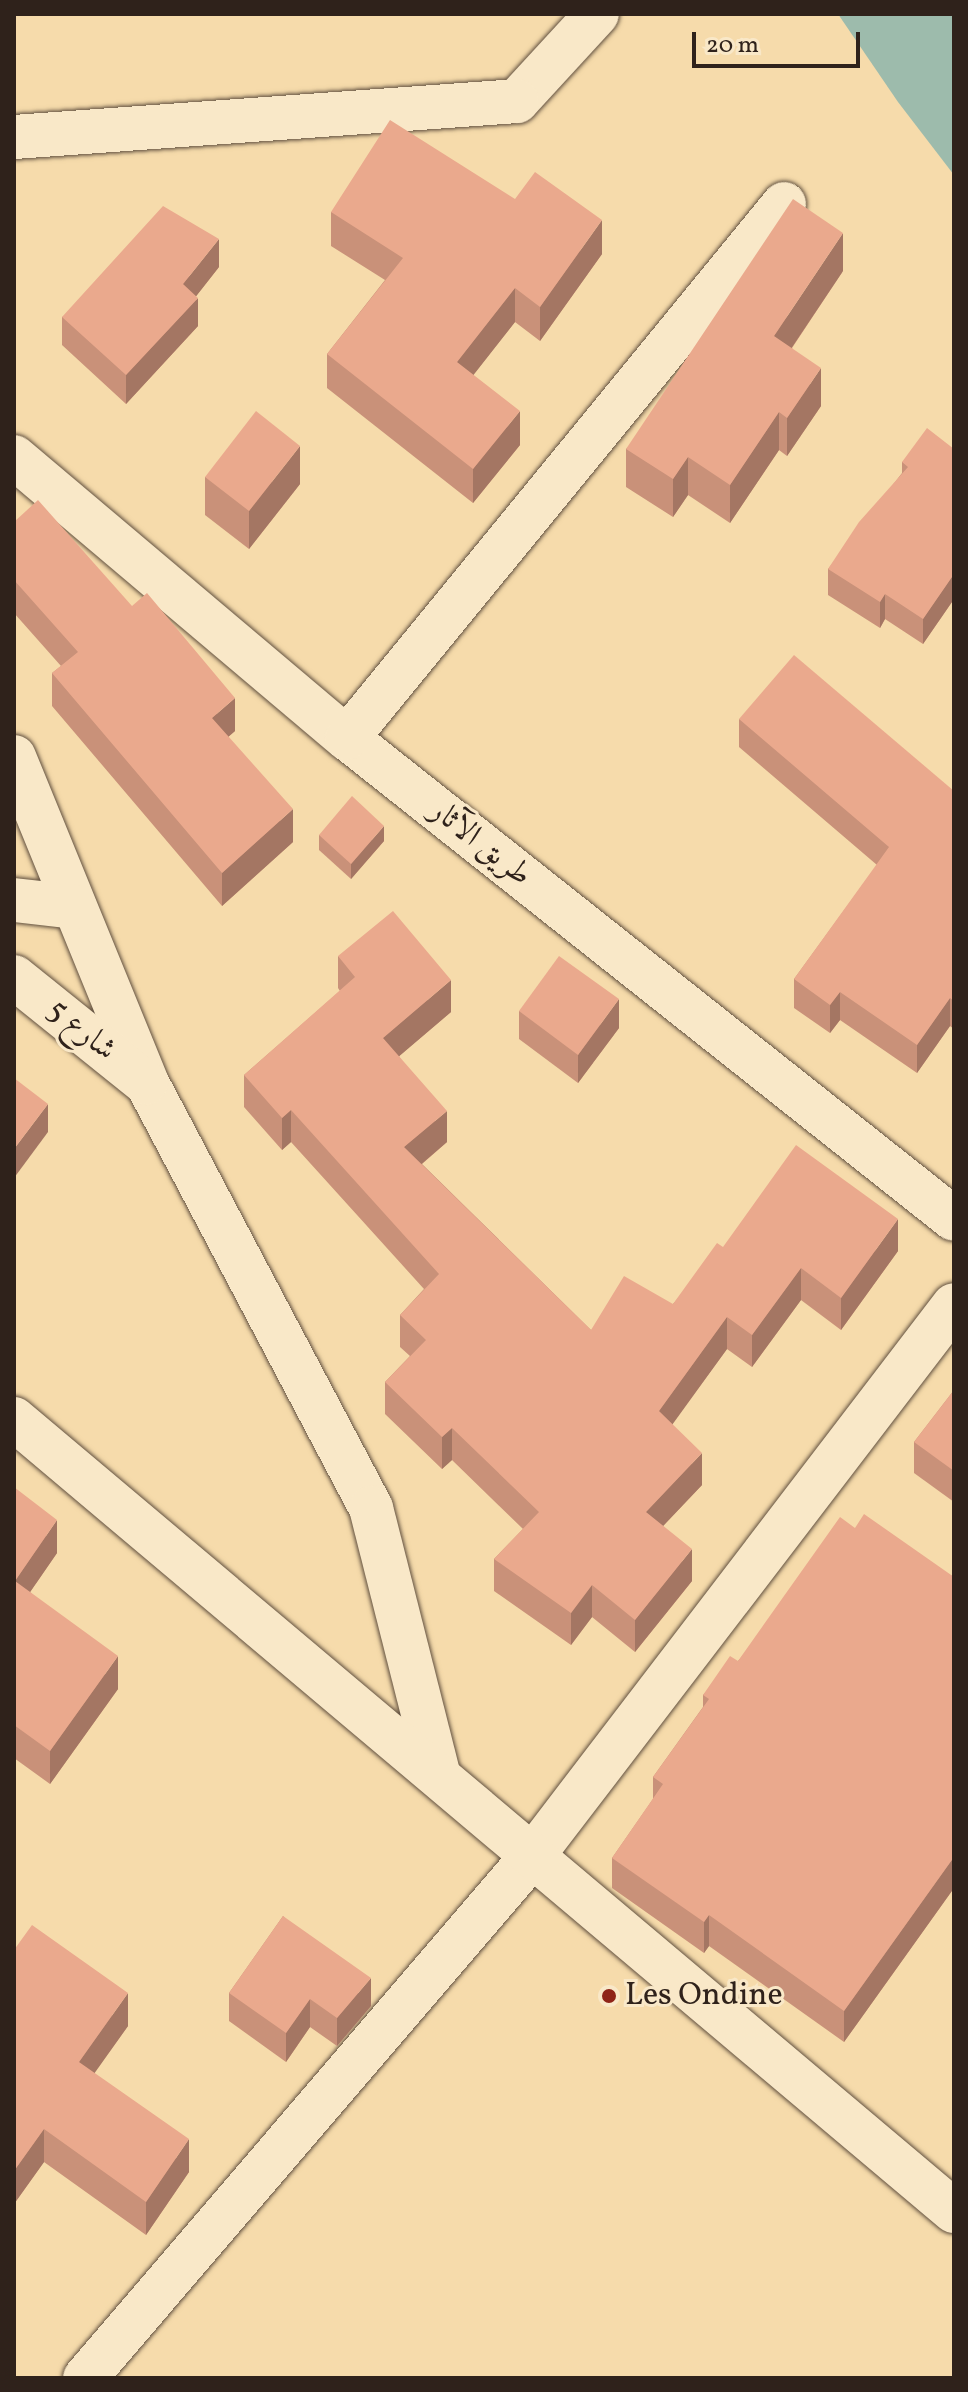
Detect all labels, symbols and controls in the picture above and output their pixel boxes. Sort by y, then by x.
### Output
scale bar [696,16,864,66]
text: 20 m [706,29,759,63]
street label: طريق الآثار [421,792,539,896]
street label: شارع 5 [39,992,123,1070]
place label: Les Ondine [625,1977,783,2015]
marker: Les Ondine [600,1987,618,2005]

